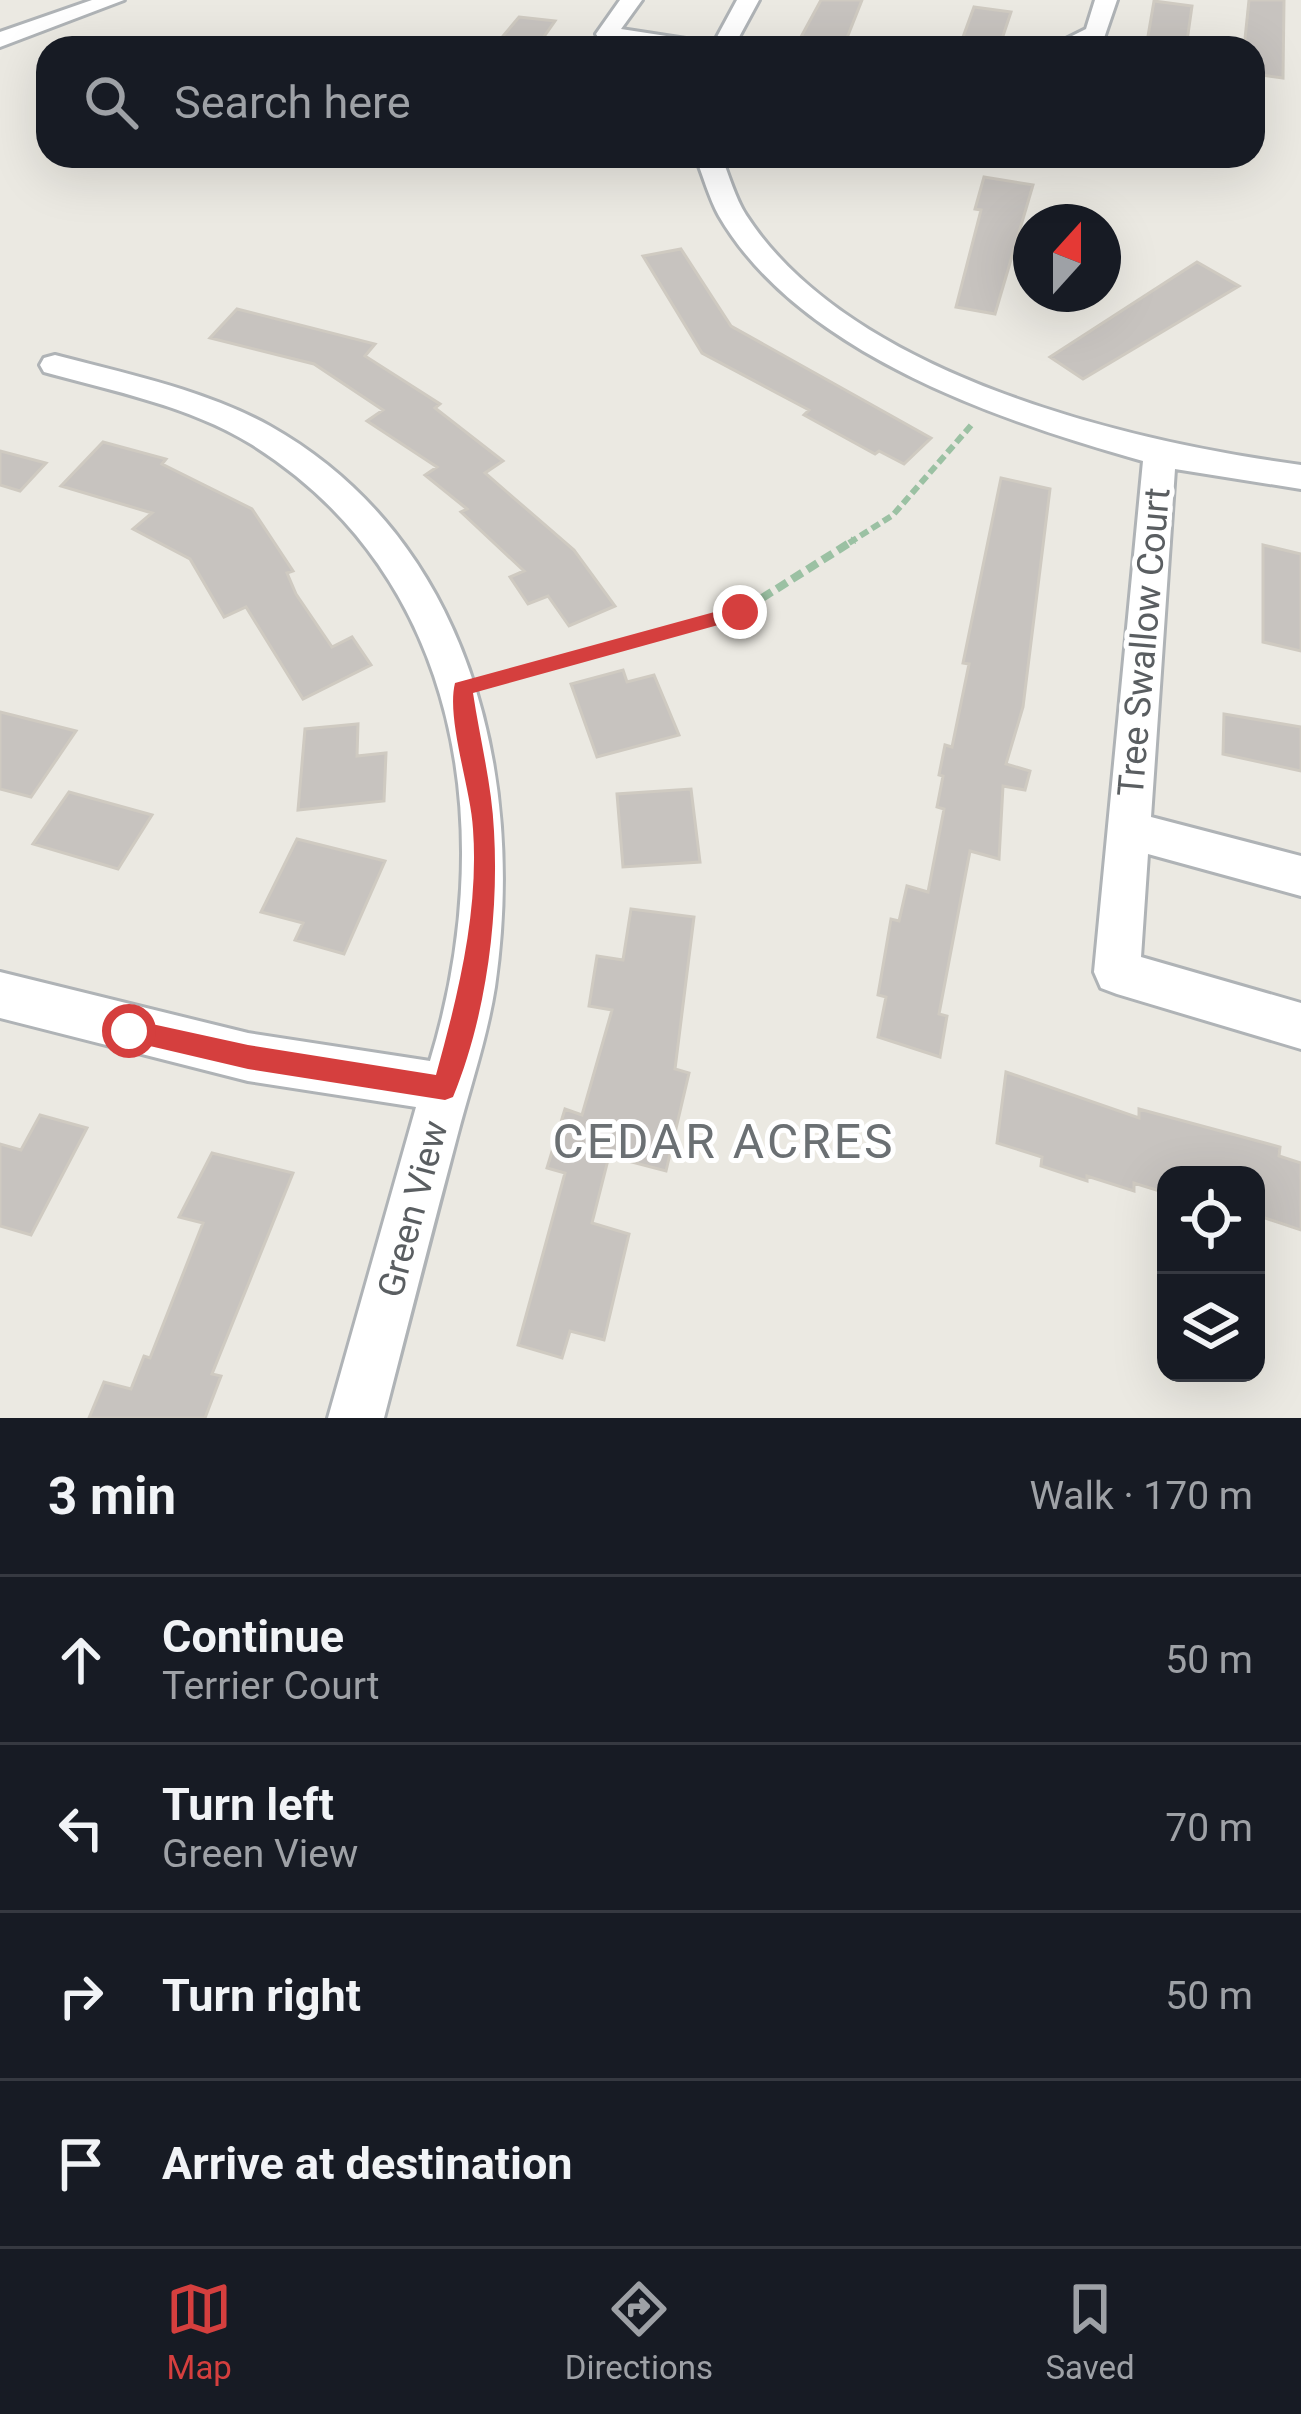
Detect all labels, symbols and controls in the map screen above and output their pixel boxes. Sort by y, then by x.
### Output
search box [36,36,1265,168]
icon: search [78,69,144,135]
text: Search here [174,76,411,129]
north arrow [1013,204,1121,312]
street label: Tree Swallow Court [1110,486,1178,798]
route end [713,585,767,639]
route start [102,1004,156,1058]
district label: CEDAR ACRES [553,1113,895,1170]
street label: Green View [369,1116,457,1302]
map controls [1157,1166,1265,1382]
button: locate [1157,1166,1265,1274]
button: layers [1157,1274,1265,1382]
text: 3 min [48,1467,176,1526]
text: Walk · 170 m [1029,1473,1253,1519]
text: Continue [162,1610,344,1663]
icon: ahead [48,1627,114,1693]
text: 50 m [1165,1637,1253,1683]
text: Terrier Court [162,1663,380,1709]
text: Turn left [162,1778,334,1831]
icon: left [48,1795,114,1861]
text: 70 m [1165,1805,1253,1851]
text: Green View [162,1831,358,1877]
icon: right [48,1963,114,2029]
text: Turn right [162,1969,361,2022]
text: 50 m [1165,1973,1253,2019]
icon: arrive [48,2131,114,2197]
text: Arrive at destination [162,2137,573,2190]
tab: Map [166,2276,232,2387]
tab: Directions [565,2276,713,2387]
tab: Saved [1046,2276,1135,2387]

